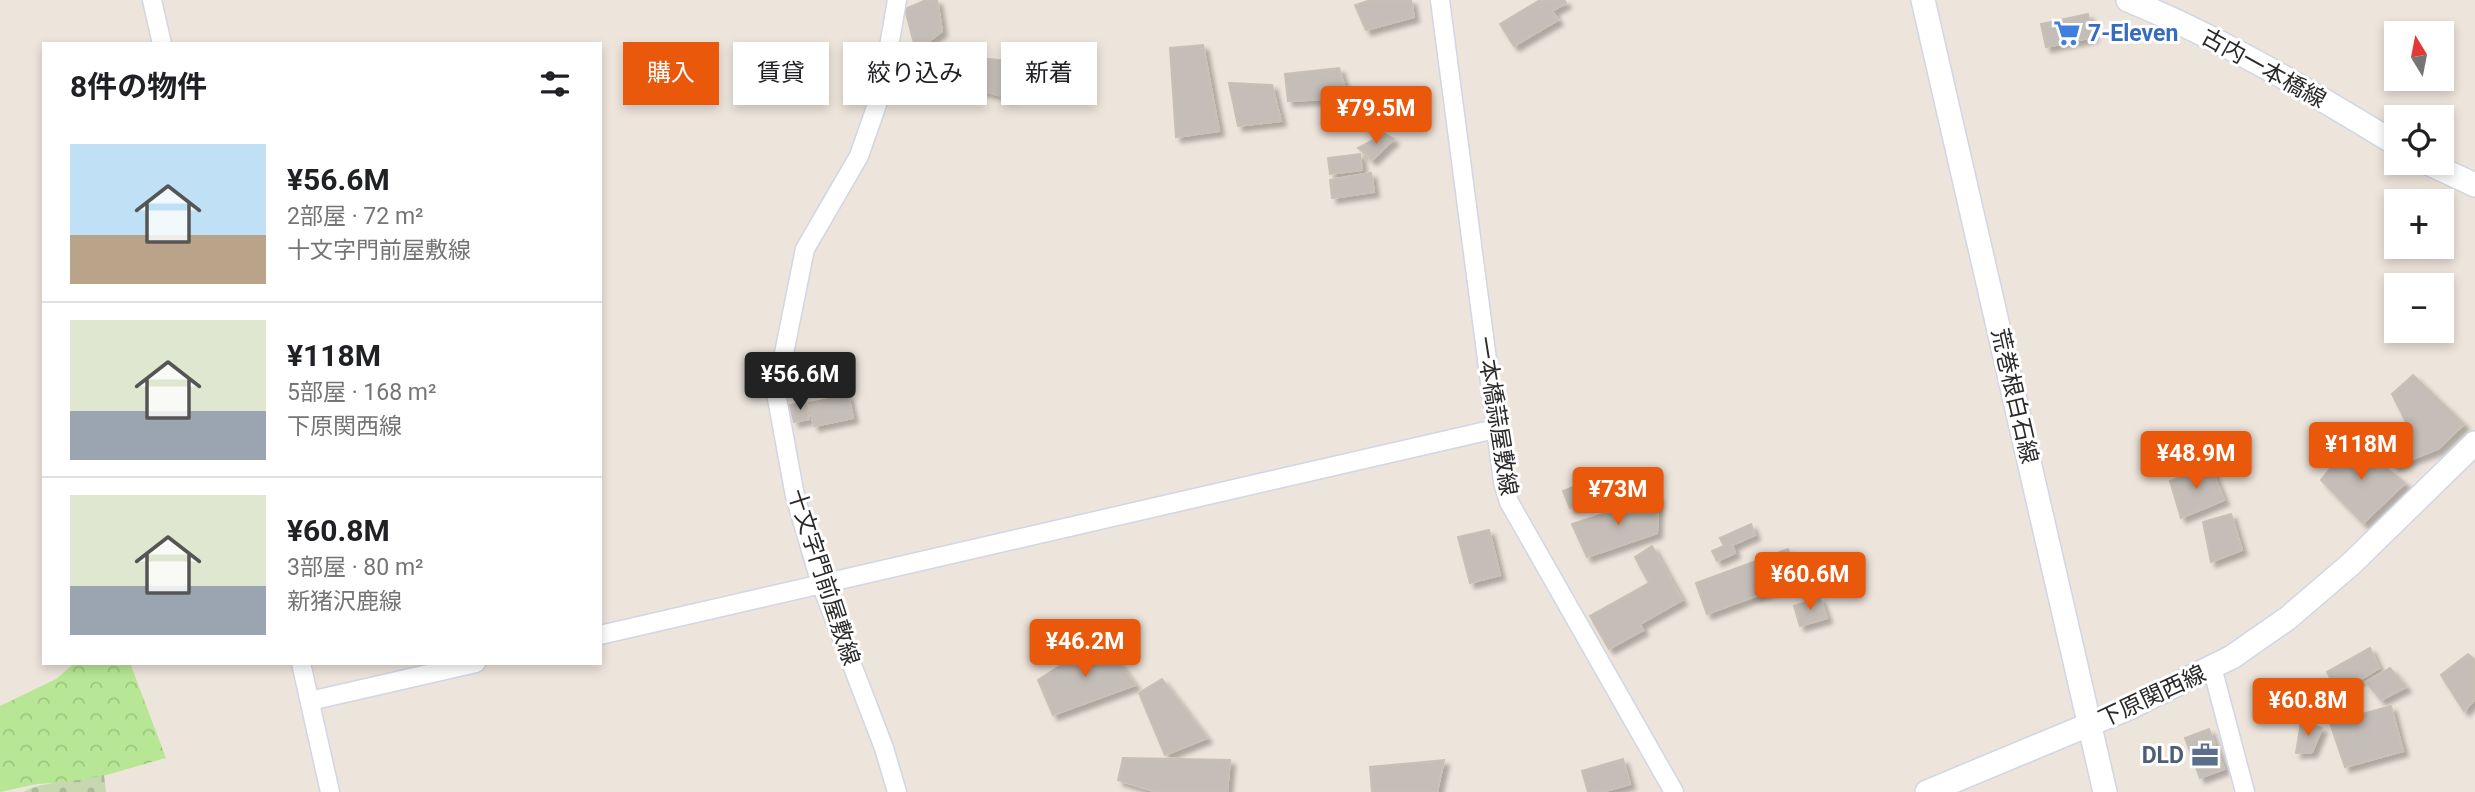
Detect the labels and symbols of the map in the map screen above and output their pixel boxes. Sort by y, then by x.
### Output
supermarket icon: 7-Eleven [2052,18,2082,48]
place label: 7-Eleven [2088,20,2178,47]
north arrow [2384,21,2454,91]
street label: 古内一本橋線 [2197,23,2331,114]
pin: ¥79.5M [1319,86,1433,146]
street label: 荒巻根白石線 [1986,326,2043,466]
street label: 一本橋蒜屋敷線 [1471,334,1522,498]
pin: ¥56.6M [743,352,857,412]
pin: ¥118M [2312,422,2410,482]
pin: ¥48.9M [2139,432,2253,491]
pin: ¥73M [1577,468,1659,527]
street label: 十文字門前屋敷線 [782,485,865,669]
pin: ¥60.6M [1753,552,1867,612]
pin: ¥46.2M [1028,620,1142,679]
street label: 下原関西線 [2094,660,2210,733]
pin: ¥60.8M [2251,678,2365,738]
office icon: DLD [2190,740,2220,770]
place label: DLD [2142,742,2184,769]

